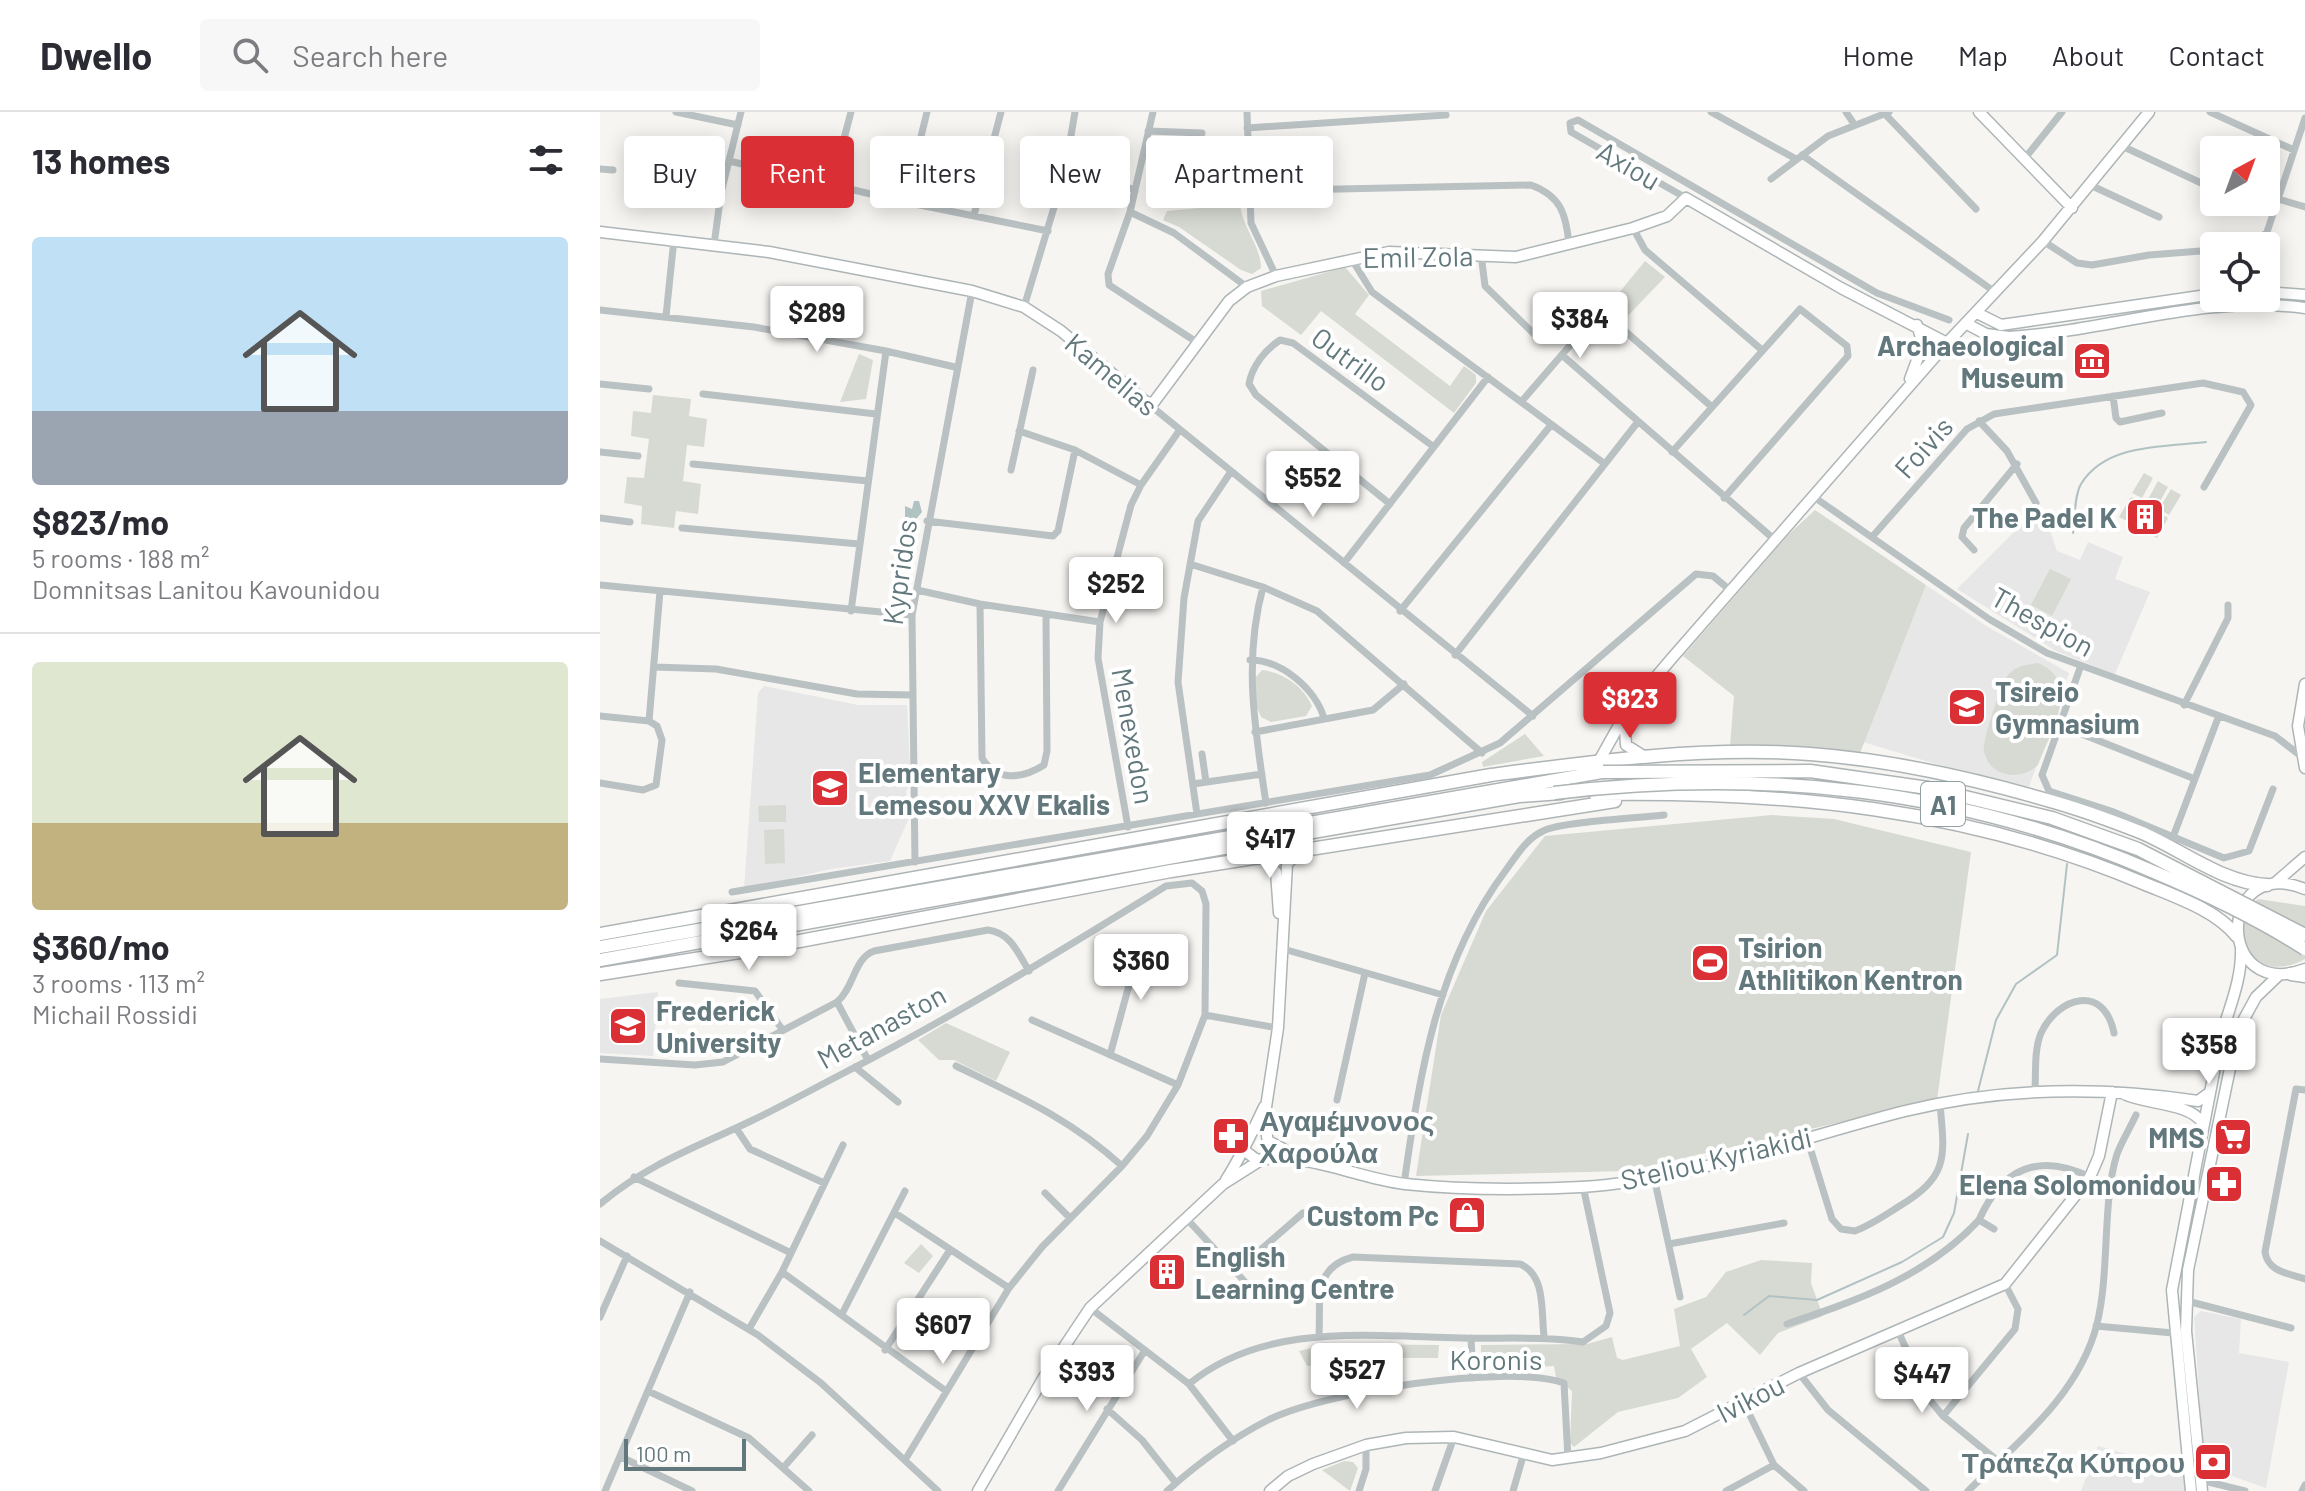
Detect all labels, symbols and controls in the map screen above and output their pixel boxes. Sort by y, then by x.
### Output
search box [200,19,760,91]
text: Dwello [40,32,152,78]
icon: search [228,33,272,77]
text: Search here [292,37,448,73]
text: Home [1843,38,1914,72]
text: Map [1958,38,2008,72]
text: About [2052,38,2124,72]
text: Contact [2168,38,2265,72]
street label: Axiou [1591,133,1667,197]
chip: Buy [624,136,725,208]
chip: Rent [741,136,854,208]
chip: Filters [870,136,1004,208]
chip: New [1020,136,1130,208]
chip: Apartment [1146,136,1333,208]
north arrow [2200,136,2280,216]
map controls [2200,136,2280,312]
icon: filters [524,138,568,182]
text: 13 homes [32,140,170,181]
button: locate [2200,232,2280,312]
street label: Emil Zola [1362,238,1474,274]
pin: $289 [770,286,864,354]
icon: home [228,289,372,433]
pin: $384 [1533,292,1627,360]
text: $289 [788,296,846,327]
text: $384 [1551,302,1609,333]
street label: Outrillo [1305,319,1397,399]
street label: Kamelias [1059,325,1165,423]
place label: Archaeological Museum [1877,328,2064,394]
museum icon: Archaeological Museum [2071,340,2113,382]
street label: Foivis [1887,409,1959,485]
pin: $552 [1266,451,1360,519]
text: $552 [1284,461,1342,492]
building icon: The Padel K [2124,496,2166,538]
place label: The Padel K [1972,500,2117,534]
text: $823/mo [32,501,169,542]
street label: Kypridos [875,517,923,627]
text: 5 rooms · 188 m² [32,542,209,573]
pin: $252 [1069,557,1163,625]
text: $252 [1087,567,1145,598]
text: Domnitsas Lanitou Kavounidou [32,573,380,604]
street label: Thespion [1986,579,2100,663]
street label: Menexedon [1105,665,1163,807]
pin: $823 [1583,672,1677,740]
place label: Tsireio Gymnasium [1995,674,2140,740]
text: $823 [1601,682,1659,713]
school or university icon: Tsireio Gymnasium [1946,686,1988,728]
icon: home [228,714,372,858]
place label: Elementary Lemesou XXV Ekalis [858,755,1110,821]
school or university icon: Elementary Lemesou XXV Ekalis [809,767,851,809]
road number: A1 [1921,782,1965,826]
pin: $417 [1223,812,1317,880]
text: $417 [1245,822,1295,853]
pin: $264 [702,904,796,972]
text: $264 [719,914,779,945]
text: $360/mo [32,926,170,967]
place label: Tsirion Athlitikon Kentron [1738,930,1963,996]
pin: $360 [1094,934,1188,1002]
sports icon: Tsirion Athlitikon Kentron [1689,942,1731,984]
text: $360 [1112,944,1170,975]
text: 3 rooms · 113 m² [32,967,205,998]
street label: Metanaston [811,977,951,1075]
place label: Frederick University [656,993,781,1059]
text: Michail Rossidi [32,998,198,1029]
school or university icon: Frederick University [607,1005,649,1047]
pin: $358 [2162,1018,2256,1086]
text: $358 [2181,1028,2238,1059]
place label: Αγαμέμνονος Χαρούλα [1259,1103,1434,1169]
pharmacy icon: Αγαμέμνονος Χαρούλα [1210,1115,1252,1157]
supermarket icon: MMS [2212,1116,2254,1158]
street label: Steliou Kyriakidi [1617,1119,1815,1197]
place label: MMS [2148,1120,2205,1154]
pharmacy icon: Elena Solomonidou [2203,1163,2245,1205]
place label: Elena Solomonidou [1959,1167,2196,1201]
shop icon: Custom Pc [1446,1194,1488,1236]
place label: Custom Pc [1307,1198,1439,1232]
place label: English Learning Centre [1195,1239,1395,1305]
building icon: English Learning Centre [1146,1251,1188,1293]
pin: $607 [896,1298,990,1366]
text: $607 [915,1308,971,1339]
street label: Koronis [1450,1342,1542,1376]
pin: $527 [1310,1343,1404,1411]
pin: $393 [1040,1345,1134,1413]
pin: $447 [1875,1347,1969,1415]
text: $527 [1329,1353,1385,1384]
text: $393 [1059,1355,1115,1386]
text: $447 [1893,1357,1951,1388]
street label: Ivikou [1710,1367,1790,1429]
scale bar [624,1435,746,1471]
text: 100 m [636,1440,691,1466]
bank icon: Τράπεζα Κύπρου [2192,1441,2234,1483]
place label: Τράπεζα Κύπρου [1962,1445,2185,1479]

